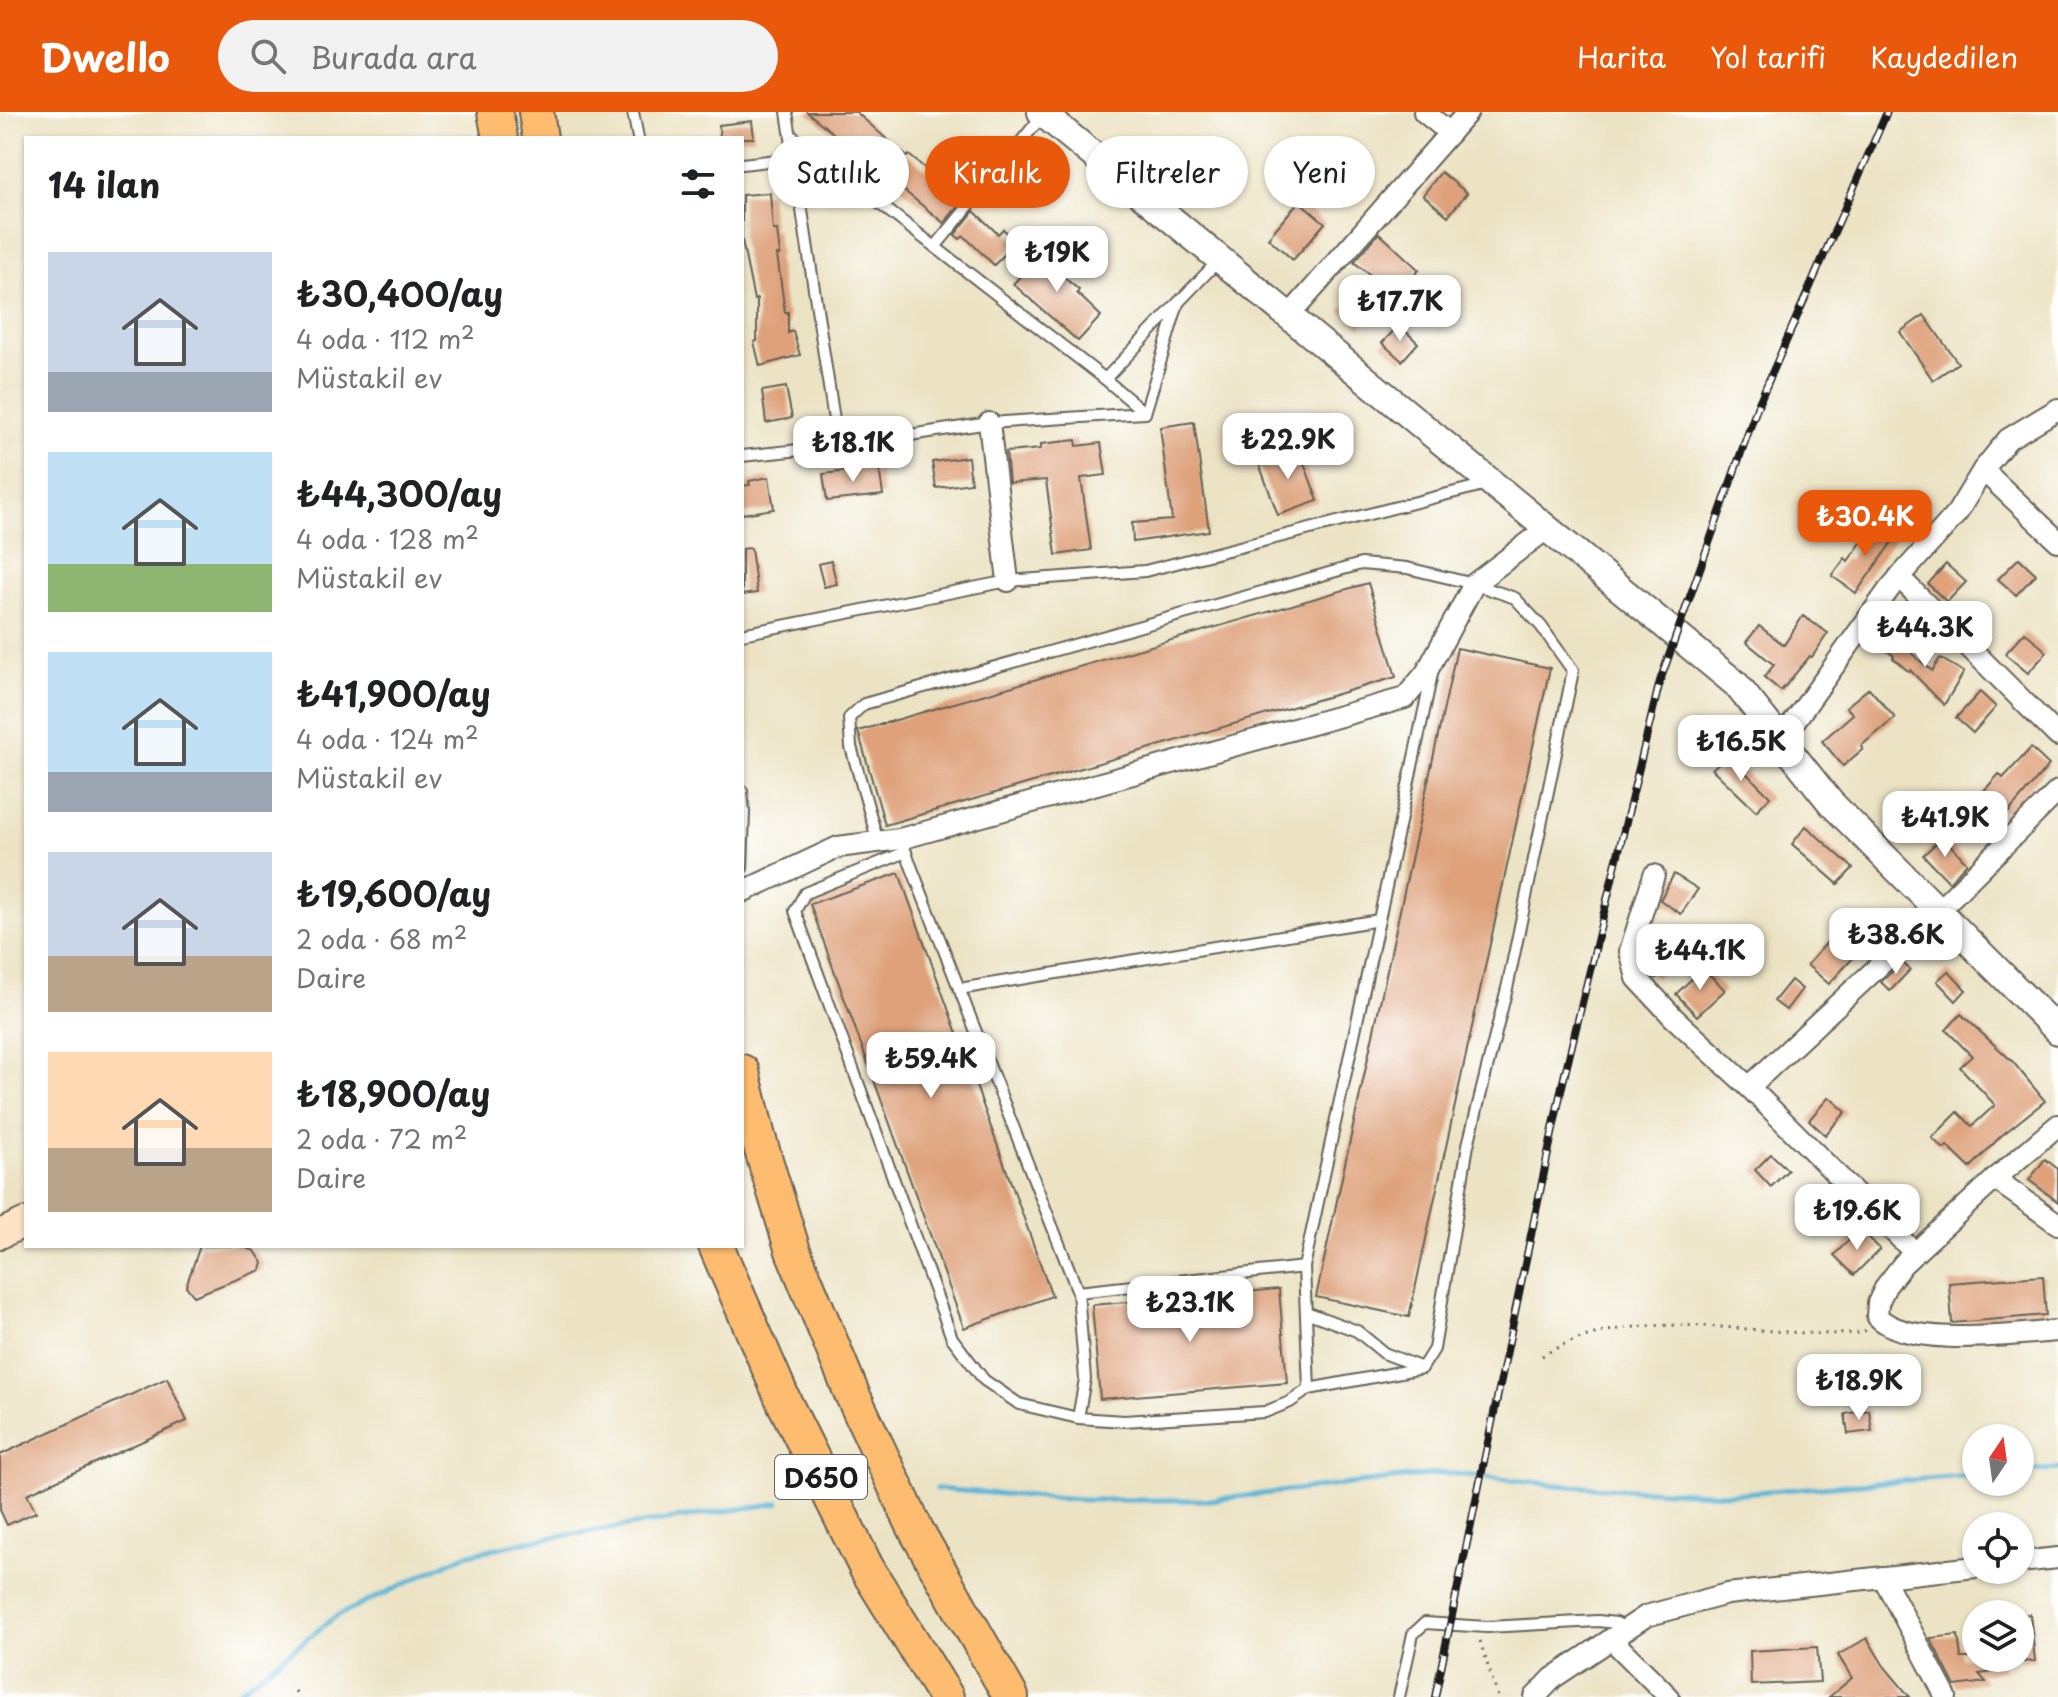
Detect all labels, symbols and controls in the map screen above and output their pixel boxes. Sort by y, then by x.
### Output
search box [218,20,778,92]
text: Dwello [40,28,170,85]
icon: search [246,34,290,78]
text: Burada ara [310,34,476,79]
text: Harita [1577,35,1666,78]
text: Yol tarifi [1710,35,1826,78]
text: Kaydedilen [1870,35,2018,78]
chip: Satılık [768,136,909,208]
chip: Kiralık [925,136,1070,208]
chip: Filtreler [1086,136,1248,208]
chip: Yeni [1264,136,1375,208]
text: 14 ilan [48,158,160,210]
icon: filters [676,162,720,206]
pin: ₺19K [1010,226,1104,294]
text: ₺19K [1024,232,1090,271]
text: ₺30,400/ay [296,267,503,319]
pin: ₺17.7K [1335,275,1465,343]
text: ₺17.7K [1357,281,1443,320]
icon: home [112,284,208,380]
text: 4 oda · 112 m² [296,319,475,358]
text: Müstakil ev [296,358,442,397]
pin: ₺22.9K [1223,413,1353,481]
pin: ₺18.1K [788,416,918,484]
text: ₺22.9K [1241,419,1335,458]
text: ₺18.1K [811,422,895,461]
text: ₺44,300/ay [296,467,502,519]
icon: home [112,484,208,580]
pin: ₺30.4K [1800,490,1930,558]
text: ₺30.4K [1816,496,1914,535]
text: 4 oda · 128 m² [296,519,479,558]
text: Müstakil ev [296,558,442,597]
pin: ₺44.3K [1860,601,1990,669]
text: ₺44.3K [1876,607,1974,646]
text: ₺41,900/ay [296,667,490,719]
icon: home [112,684,208,780]
pin: ₺16.5K [1676,715,1806,783]
text: 4 oda · 124 m² [296,719,479,758]
text: ₺16.5K [1696,721,1786,760]
text: Müstakil ev [296,758,442,797]
pin: ₺41.9K [1880,791,2010,859]
text: ₺41.9K [1901,797,1989,836]
text: ₺19,600/ay [296,867,491,919]
icon: home [112,884,208,980]
pin: ₺38.6K [1831,908,1961,976]
text: ₺38.6K [1847,914,1945,953]
text: 2 oda · 68 m² [296,919,468,958]
pin: ₺44.1K [1635,924,1765,992]
text: ₺44.1K [1654,930,1746,969]
text: Daire [296,958,366,997]
pin: ₺59.4K [866,1032,996,1100]
text: ₺59.4K [885,1038,977,1077]
text: ₺18,900/ay [296,1067,490,1119]
icon: home [112,1084,208,1180]
text: 2 oda · 72 m² [296,1119,467,1158]
text: Daire [296,1158,366,1197]
pin: ₺19.6K [1792,1184,1922,1252]
text: ₺19.6K [1813,1190,1901,1229]
pin: ₺23.1K [1125,1276,1255,1344]
text: ₺23.1K [1145,1282,1235,1321]
pin: ₺18.9K [1794,1354,1924,1422]
text: ₺18.9K [1815,1360,1903,1399]
north arrow [1962,1424,2034,1496]
map controls [1962,1424,2034,1672]
road number: D650 [775,1455,867,1499]
button: locate [1962,1512,2034,1584]
button: layers [1962,1600,2034,1672]

